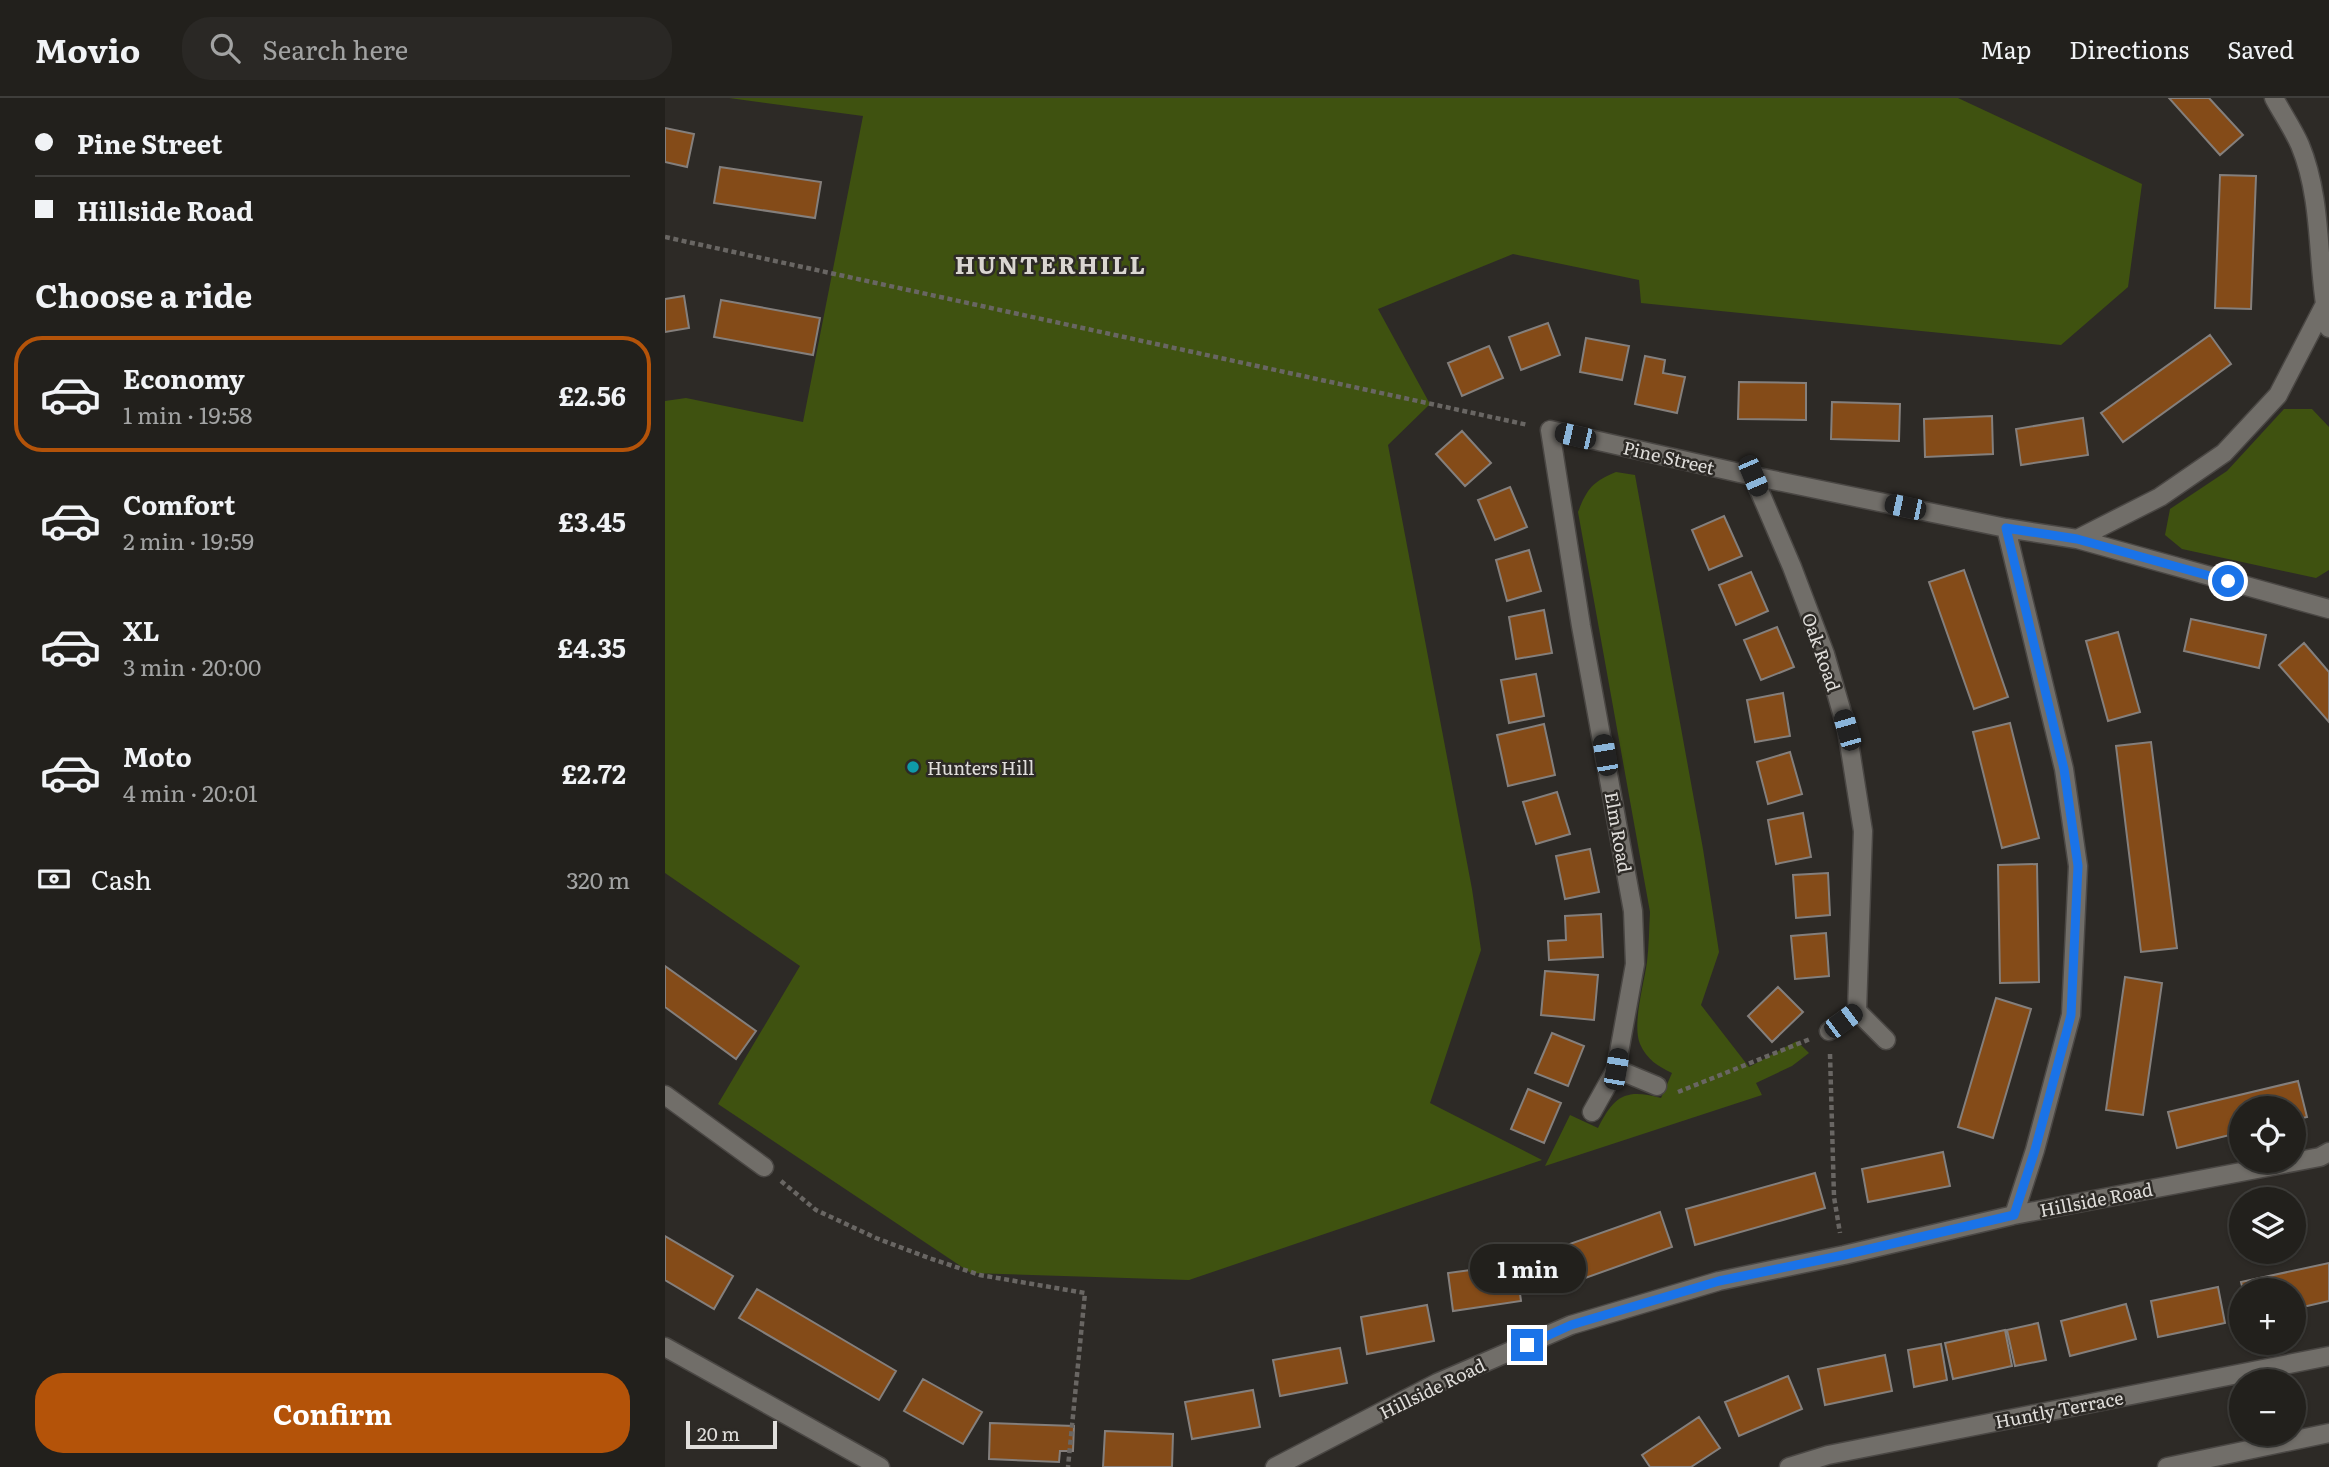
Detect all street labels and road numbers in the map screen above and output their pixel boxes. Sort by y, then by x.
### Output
street label: Pine Street [1621,433,1718,481]
street label: Oak Road [1796,609,1848,695]
street label: Elm Road [1599,789,1639,875]
street label: Hillside Road [2037,1175,2155,1223]
street label: Hillside Road [1375,1351,1489,1425]
street label: Huntly Terrace [1992,1383,2126,1435]

